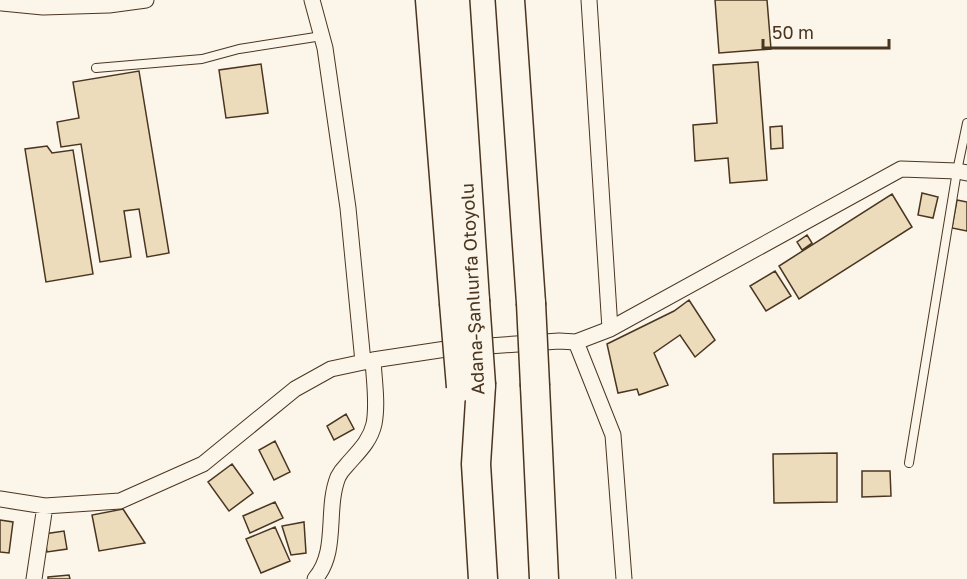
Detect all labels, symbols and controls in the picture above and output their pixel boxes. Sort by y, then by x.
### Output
scale bar [763,12,889,50]
text: 50 m [772,21,814,43]
street label: Adana-Şanlıurfa Otoyolu [455,183,489,395]

